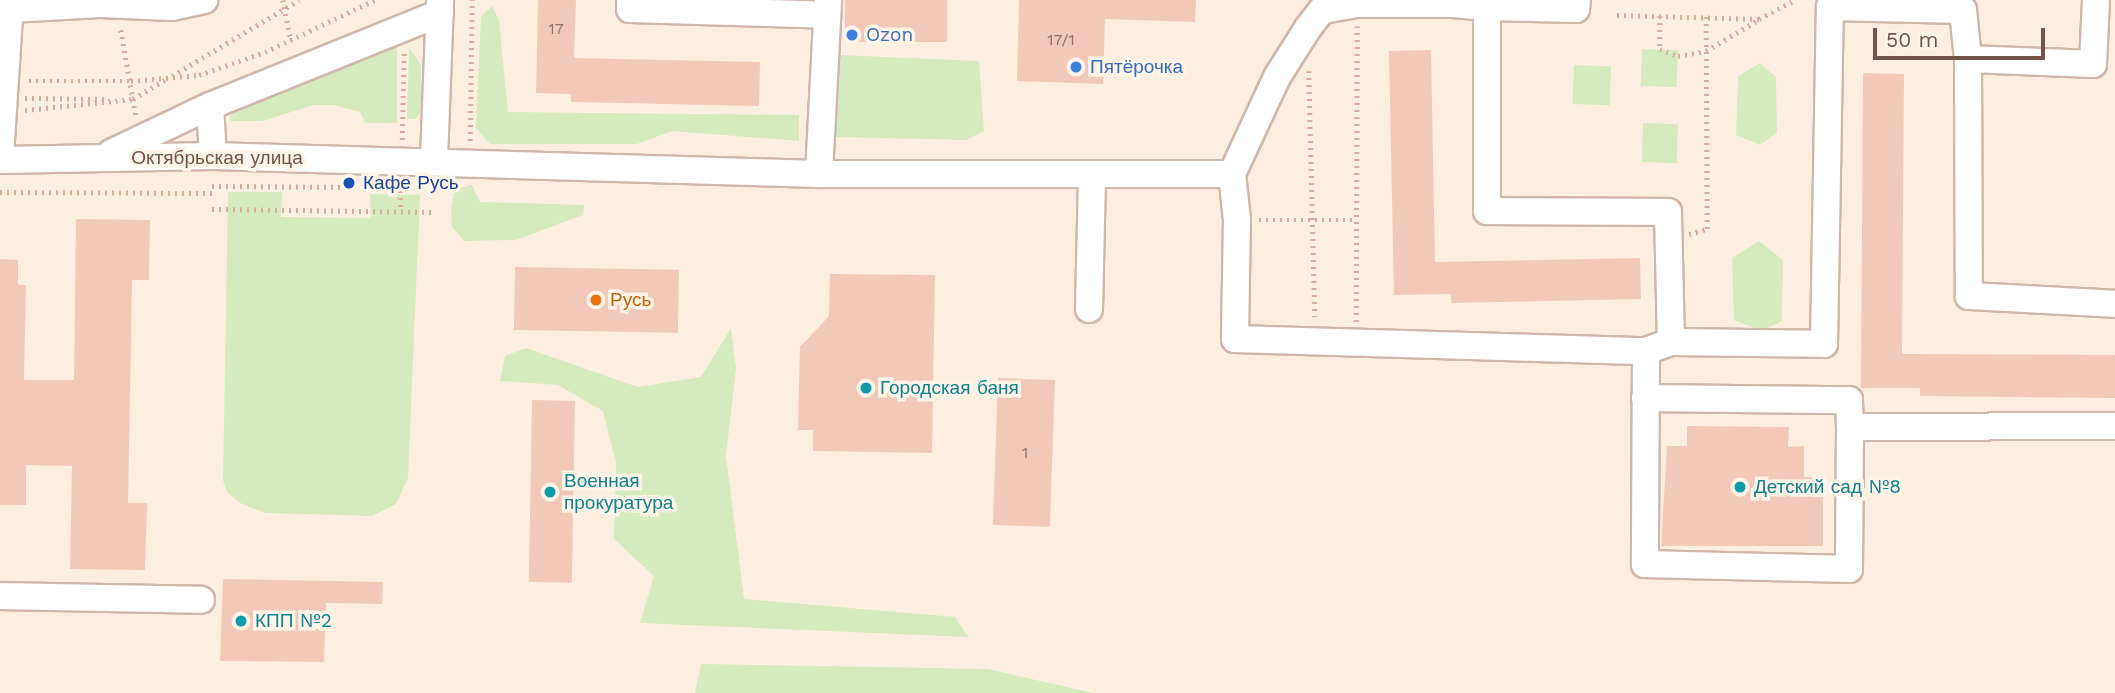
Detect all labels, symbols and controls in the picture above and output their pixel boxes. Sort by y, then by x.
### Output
scale bar [1877,14,2048,58]
house number: 17 [548,19,564,39]
place label: Ozon [866,24,913,46]
marker: Ozon [844,27,860,43]
text: 50 m [1886,27,1938,52]
house number: 17/1 [1047,30,1075,50]
place label: Пятёрочка [1090,56,1183,78]
marker: Пятёрочка [1068,59,1084,75]
street label: Октябрьская улица [131,147,303,169]
place label: Кафе Русь [363,172,459,194]
marker: Кафе Русь [341,175,357,191]
place label: Русь [610,289,651,311]
marker: Русь [588,292,604,308]
place label: Городская баня [880,377,1019,399]
marker: Городская баня [858,380,874,396]
house number: 1 [1022,443,1028,463]
place label: Военная прокуратура [564,470,673,514]
place label: Детский сад №8 [1754,476,1901,498]
marker: Детский сад №8 [1732,479,1748,495]
marker: Военная прокуратура [542,484,558,500]
place label: КПП №2 [255,610,332,632]
marker: КПП №2 [233,613,249,629]

